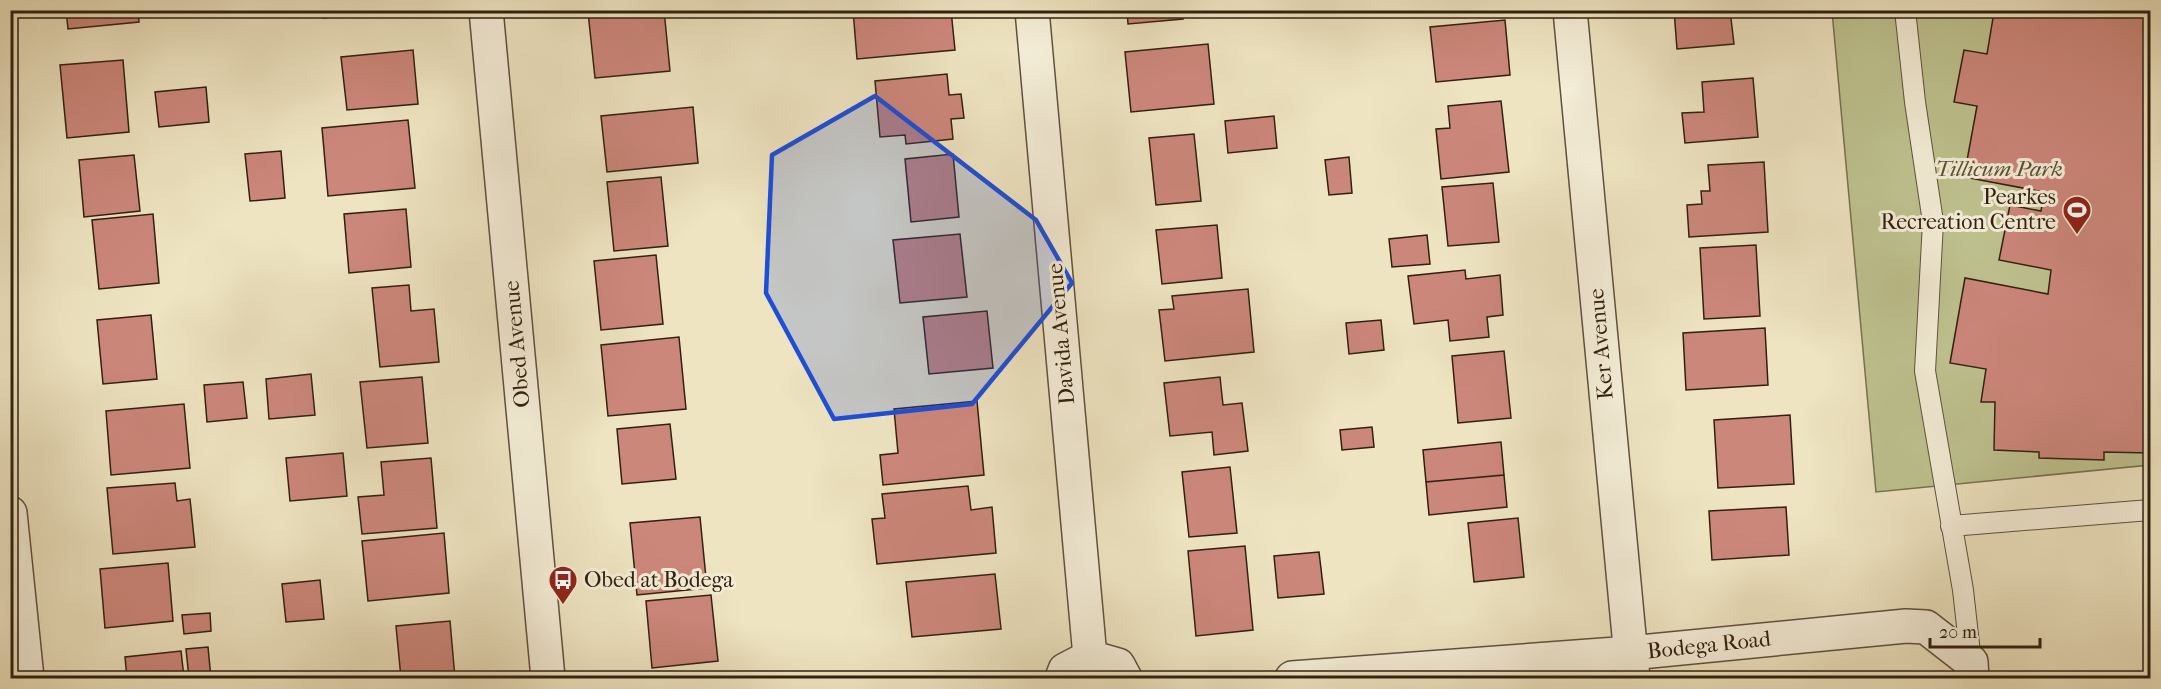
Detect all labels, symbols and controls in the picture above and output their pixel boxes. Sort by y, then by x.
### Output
park label: Tillicum Park [1935,156,2063,182]
place label: Pearkes Recreation Centre [1881,184,2056,235]
sports icon: Pearkes Recreation Centre [2061,194,2093,236]
street label: Davida Avenue [1042,262,1080,406]
street label: Obed Avenue [498,279,536,409]
street label: Ker Avenue [1583,287,1619,401]
bus stop icon: Obed at Bodega [547,564,579,606]
place label: Obed at Bodega [584,567,734,593]
scale bar [1930,611,2040,649]
text: 20 m [1939,622,1977,643]
street label: Bodega Road [1646,625,1773,664]

